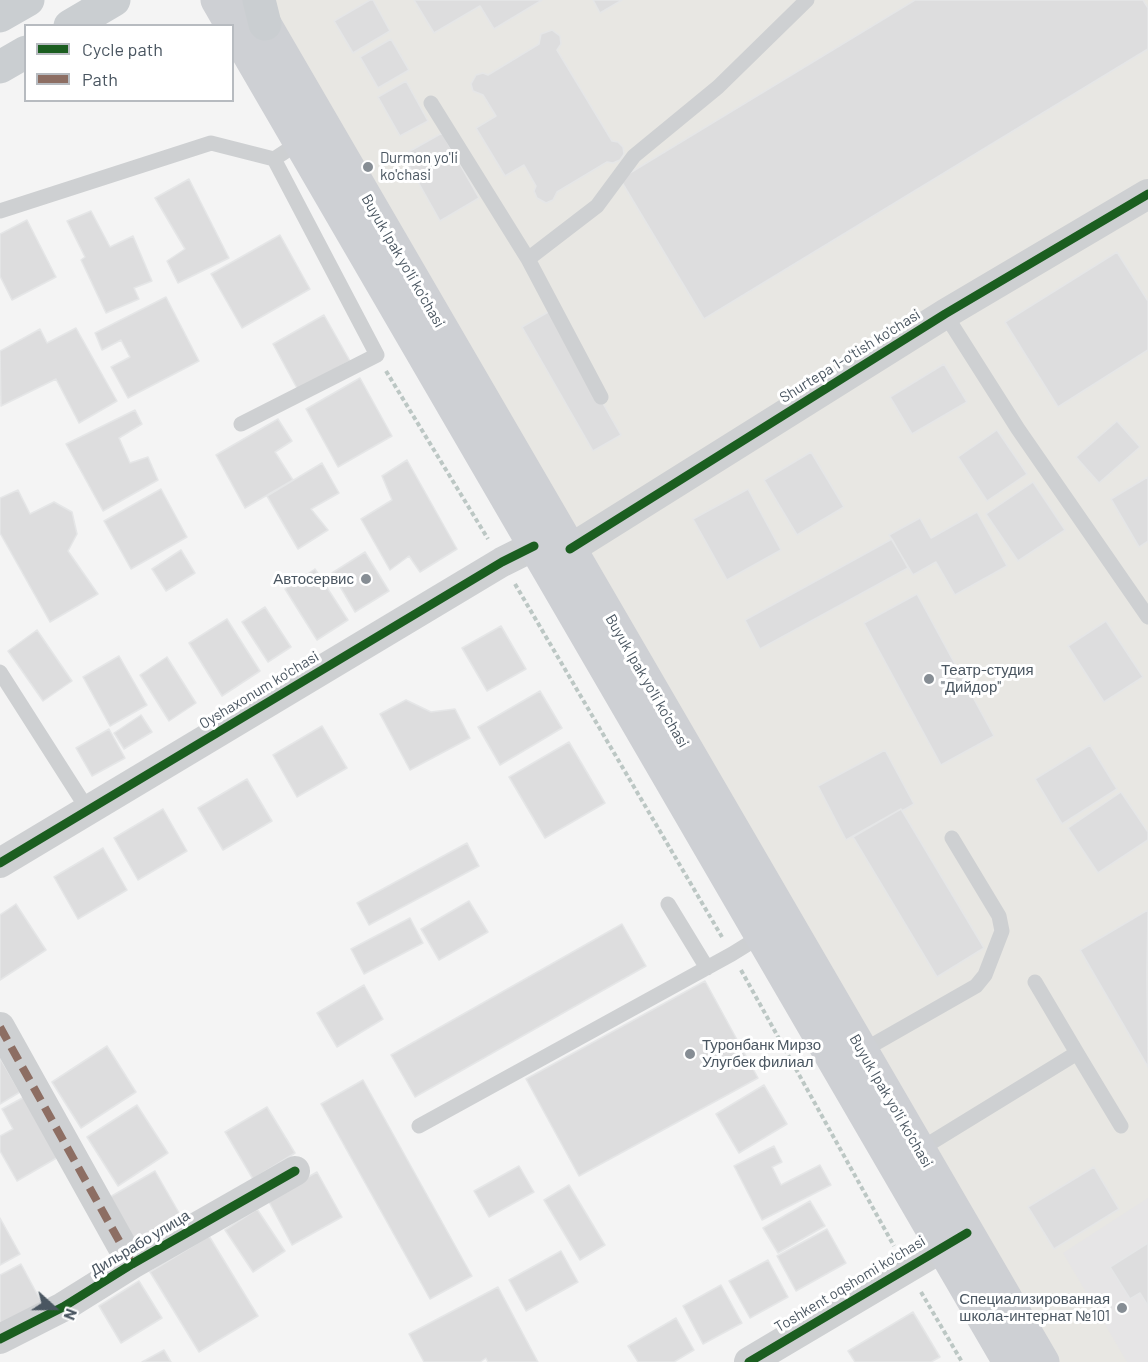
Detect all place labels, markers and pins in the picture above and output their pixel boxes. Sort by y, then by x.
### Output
place label: Durmon yo'li ko'chasi [380,149,458,184]
marker: Durmon yo'li ko'chasi [361,160,375,174]
place label: Автосервис [273,570,354,588]
marker: Автосервис [359,572,373,586]
place label: Театр-студия "Дийдор" [941,661,1034,696]
marker: Театр-студия "Дийдор" [922,672,936,686]
place label: Туронбанк Мирзо Улугбек филиал [702,1036,821,1071]
marker: Туронбанк Мирзо Улугбек филиал [683,1047,697,1061]
place label: Специализированная школа-интернат №101 [959,1290,1110,1325]
marker: Специализированная школа-интернат №101 [1115,1301,1129,1315]

